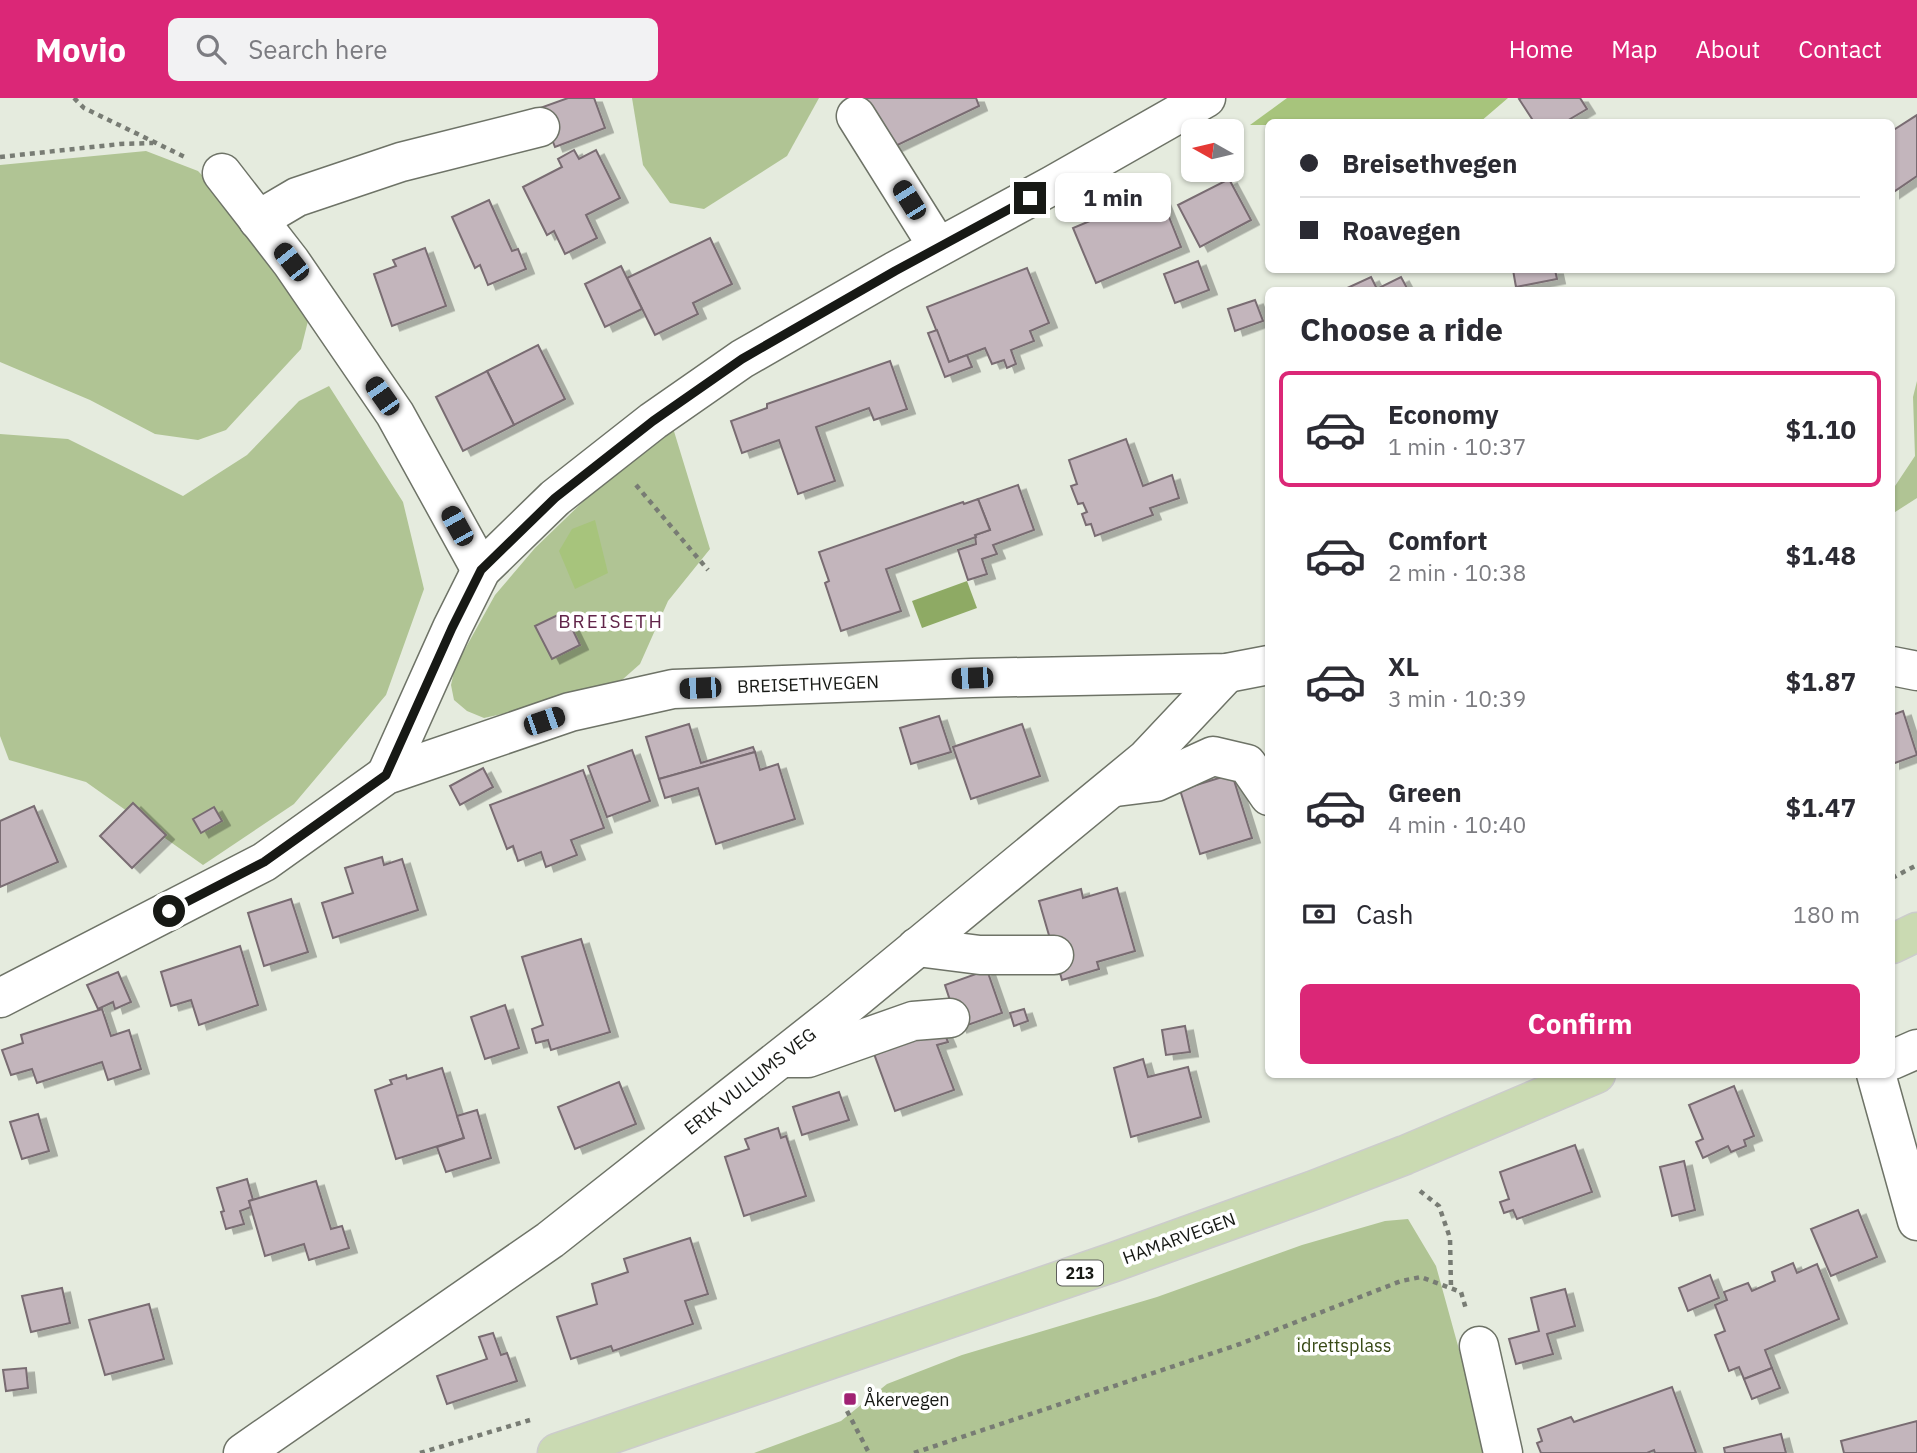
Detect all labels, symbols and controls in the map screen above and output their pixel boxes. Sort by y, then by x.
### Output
search box [168,18,658,81]
text: Movio [35,28,126,71]
icon: search [192,30,230,68]
text: Search here [248,32,388,66]
text: Home [1509,33,1573,65]
text: Map [1611,33,1657,65]
text: About [1695,33,1760,65]
text: Contact [1798,33,1882,65]
north arrow [1181,119,1244,182]
map controls [1181,119,1244,182]
text: Breisethvegen [1342,146,1517,180]
callout: 1 min [1054,174,1170,222]
car [889,177,930,223]
route end [1014,182,1046,214]
text: 1 min [1083,182,1143,212]
text: Roavegen [1342,213,1461,247]
car [270,239,313,285]
text: Choose a ride [1300,308,1503,350]
car [362,373,403,419]
text: Economy [1388,397,1499,431]
icon: car [1304,398,1367,461]
text: $1.10 [1786,412,1856,446]
text: 1 min · 10:37 [1388,431,1526,461]
car [438,503,477,549]
text: Comfort [1388,523,1487,557]
icon: car [1304,524,1367,587]
text: $1.48 [1786,538,1856,572]
text: 2 min · 10:38 [1388,557,1526,587]
district label: BREISETH [558,609,664,633]
text: XL [1388,649,1419,683]
icon: car [1304,650,1367,713]
text: $1.87 [1786,664,1856,698]
car [951,667,994,689]
street label: BREISETHVEGEN [737,670,879,698]
car [679,677,722,699]
text: 3 min · 10:39 [1388,683,1526,713]
car [521,704,568,738]
text: Green [1388,775,1462,809]
icon: car [1304,776,1367,839]
text: $1.47 [1786,790,1856,824]
text: 4 min · 10:40 [1388,809,1526,839]
route start [153,895,185,927]
icon: cash [1300,895,1338,933]
text: Cash [1356,897,1413,931]
text: 180 m [1793,899,1860,929]
button: Confirm [1300,984,1860,1064]
street label: ERIK VULLUMS VEG [679,1022,821,1140]
street label: HAMARVEGEN [1119,1207,1239,1269]
road number: 213 [1057,1260,1103,1286]
park label: idrettsplass [1297,1334,1391,1357]
place label: Åkervegen [864,1387,949,1411]
marker: Åkervegen [842,1391,858,1407]

